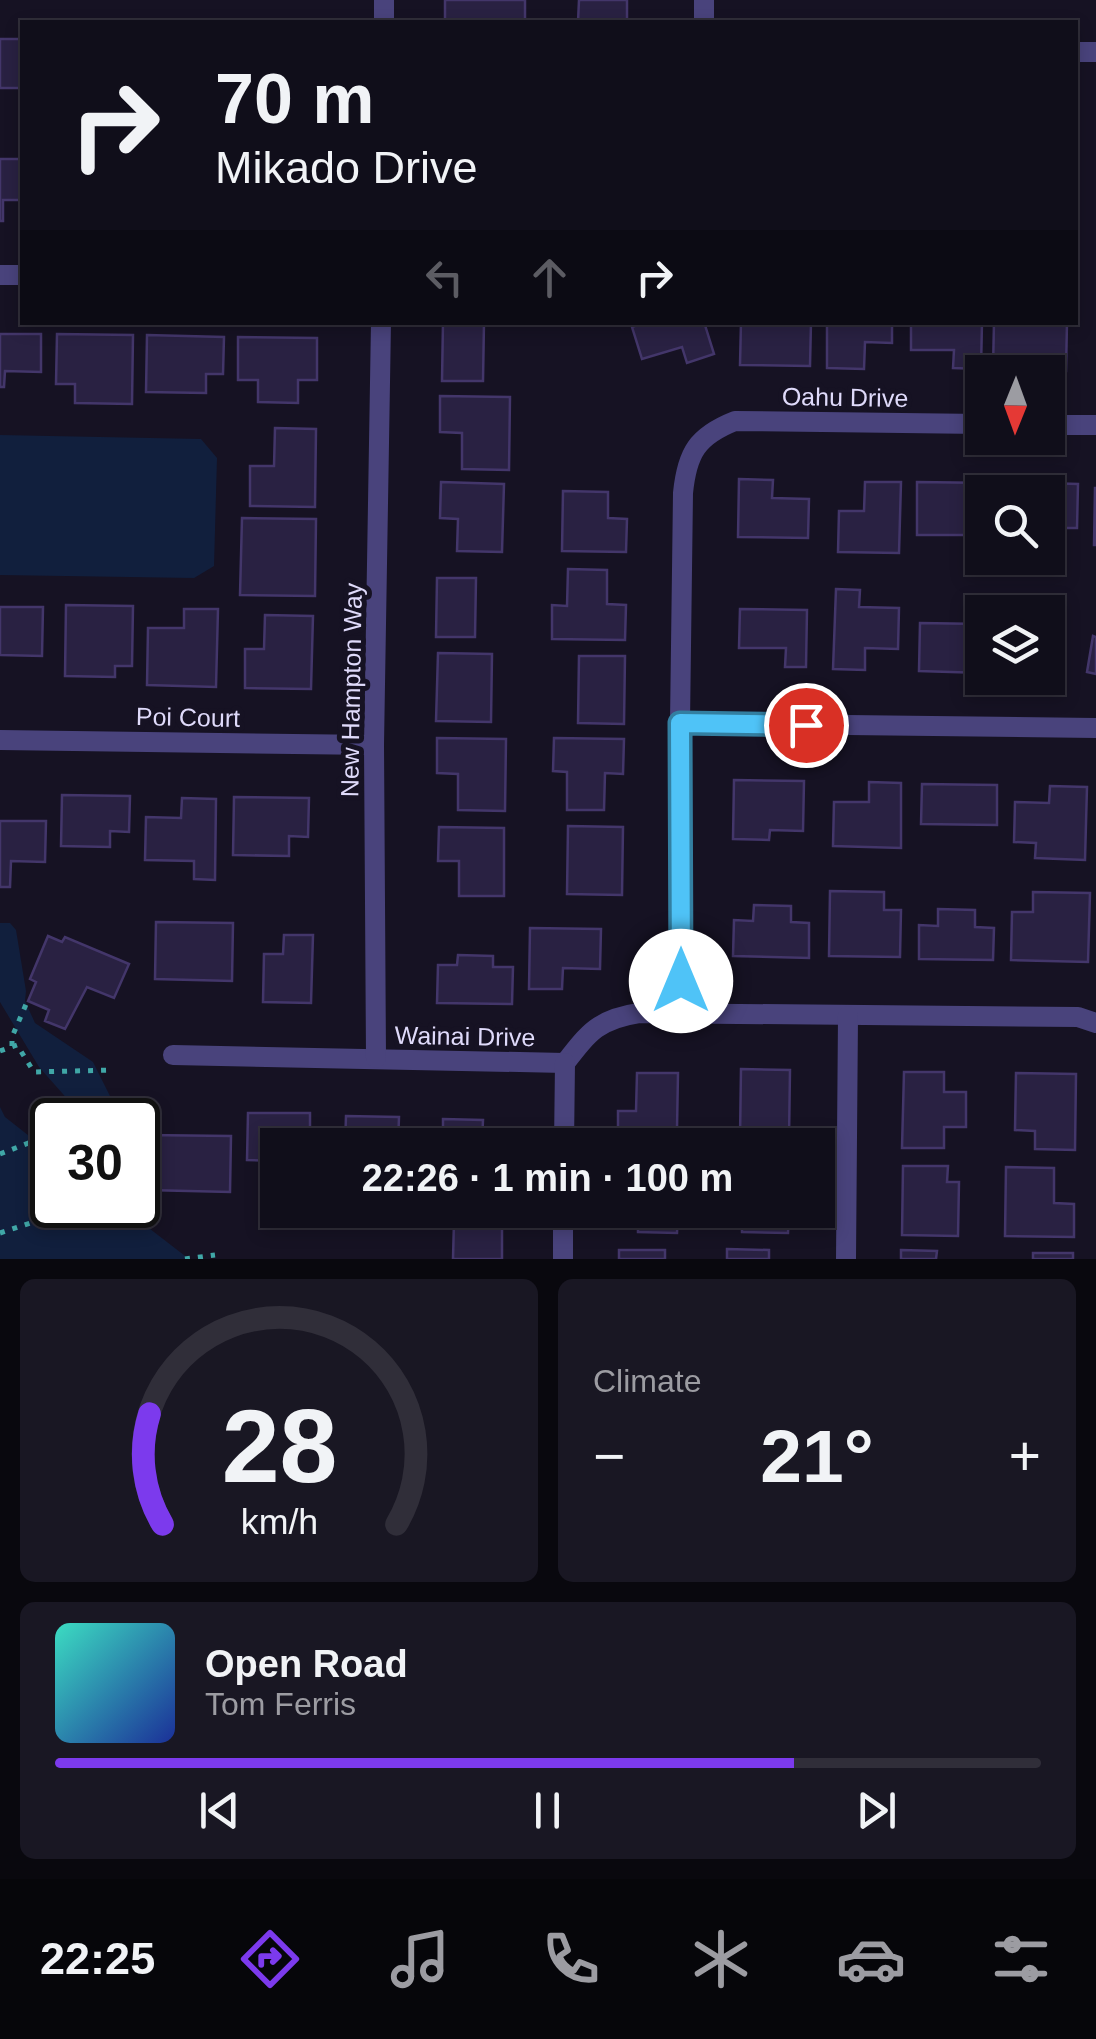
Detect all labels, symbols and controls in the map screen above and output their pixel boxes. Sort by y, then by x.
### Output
icon: right [50,60,180,190]
text: 70 m [215,60,375,138]
text: Mikado Drive [215,142,478,193]
icon: left [417,250,472,305]
icon: ahead [522,250,577,305]
icon: right [627,250,682,305]
north arrow [965,355,1065,455]
map controls [965,355,1065,695]
street label: Oahu Drive [782,382,908,412]
button: search [965,475,1065,575]
street label: New Hampton Way [335,582,367,797]
button: layers [965,595,1065,695]
pin [764,683,849,768]
icon: arrive [779,698,834,753]
street label: Poi Court [136,702,240,732]
position arrow [629,929,733,1033]
street label: Wainai Drive [394,1021,536,1051]
speed limit sign: 30 [30,1098,160,1228]
text: 22:26 · 1 min · 100 m [362,1157,733,1199]
text: Climate [593,1363,701,1399]
text: 28 [221,1388,337,1504]
text: 21° [760,1414,874,1498]
text: − [593,1425,625,1487]
text: + [1009,1425,1041,1487]
text: km/h [240,1502,318,1542]
text: Open Road [205,1643,408,1685]
text: Tom Ferris [205,1686,356,1722]
icon: previous [192,1783,247,1838]
icon: pause [520,1783,575,1838]
icon: next [849,1783,904,1838]
icon: directions [235,1924,305,1994]
icon: music [385,1924,455,1994]
icon: phone [536,1924,606,1994]
icon: climate [686,1924,756,1994]
icon: car [836,1924,906,1994]
icon: filters [986,1924,1056,1994]
text: 22:25 [40,1933,155,1984]

